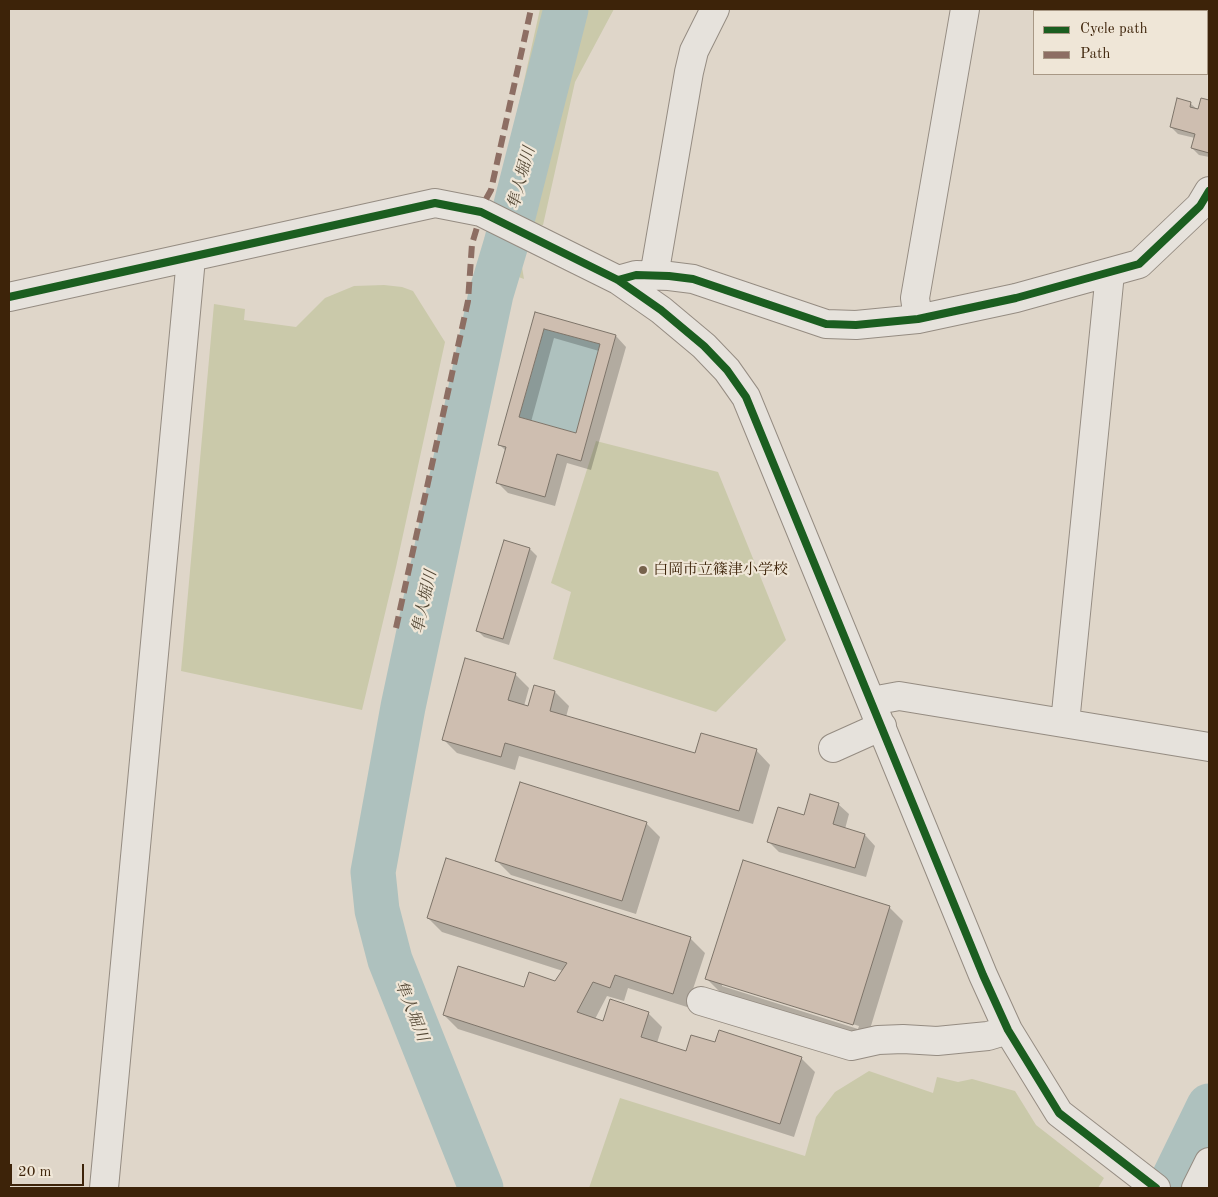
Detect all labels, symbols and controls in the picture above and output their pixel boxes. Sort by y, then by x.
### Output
legend [1033,10,1208,75]
text: Cycle path [1080,22,1148,37]
text: Path [1080,47,1110,62]
water label: 隼人堀川 [504,145,540,211]
place label: 白岡市立篠津小学校 [653,561,788,579]
marker: 白岡市立篠津小学校 [637,564,649,576]
water label: 隼人堀川 [409,569,441,635]
water label: 隼人堀川 [390,978,432,1044]
scale bar [12,1154,86,1186]
text: 20 m [18,1165,52,1180]

